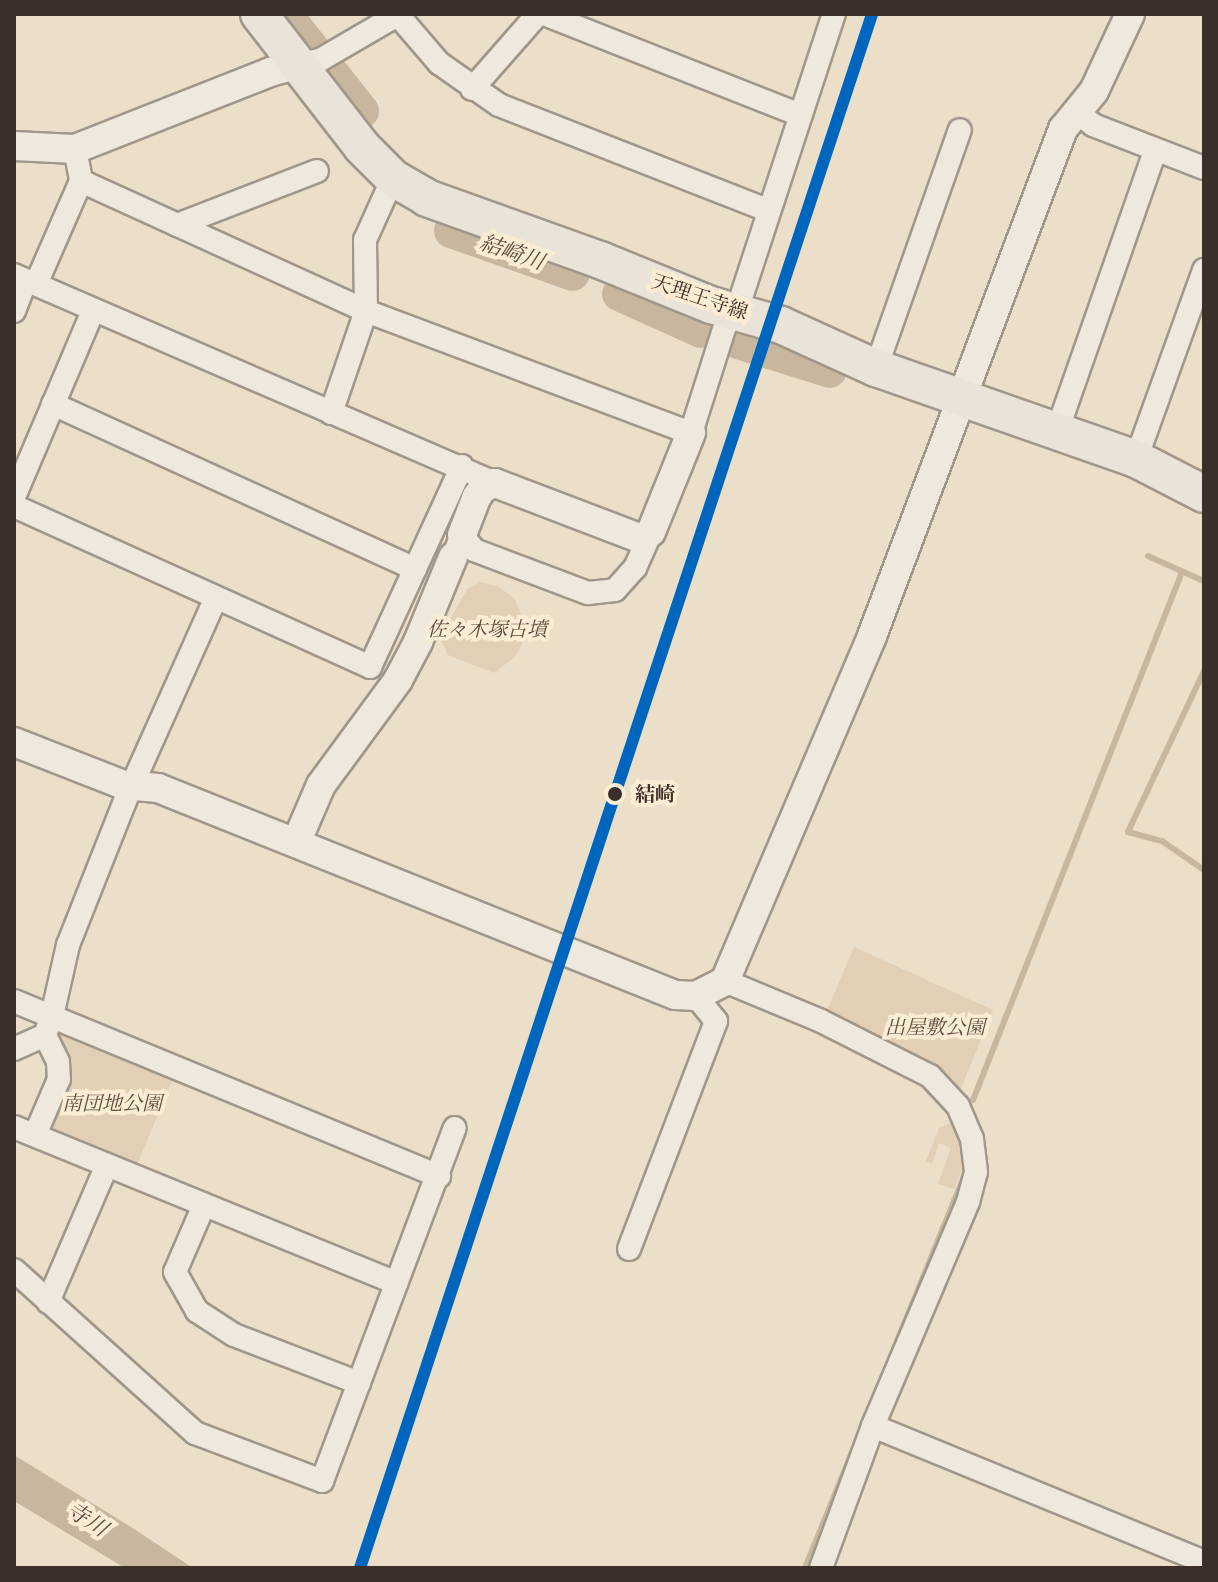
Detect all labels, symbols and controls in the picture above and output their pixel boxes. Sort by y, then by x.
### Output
water label: 結崎川 [477,229,547,275]
street label: 天理王寺線 [649,269,751,325]
park label: 佐々木塚古墳 [427,617,547,641]
marker: 結崎 [602,781,628,807]
place label: 結崎 [635,782,675,806]
park label: 出屋敷公園 [885,1015,985,1039]
park label: 南団地公園 [62,1091,162,1115]
water label: 寺川 [61,1496,113,1542]

